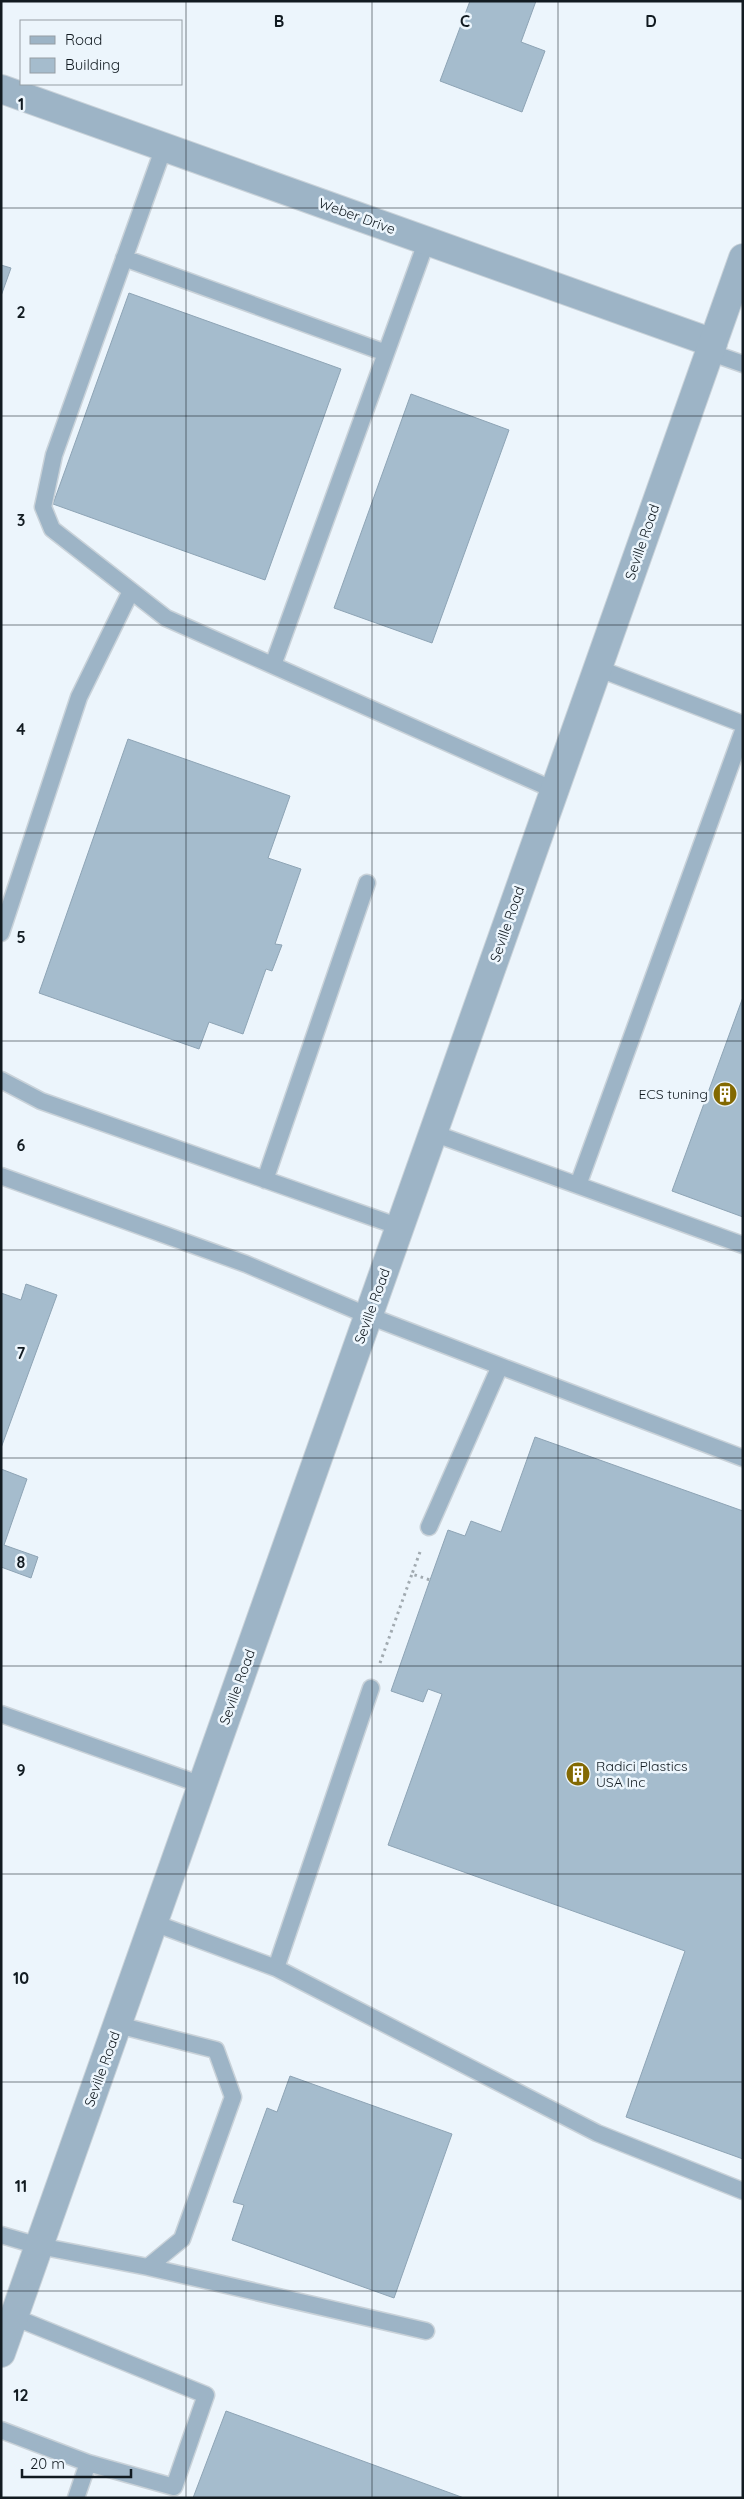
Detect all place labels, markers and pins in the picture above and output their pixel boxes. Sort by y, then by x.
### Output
building icon: ECS tuning [712,1081,738,1107]
place label: ECS tuning [639,1085,708,1103]
place label: Radici Plastics USA Inc [596,1757,688,1791]
building icon: Radici Plastics USA Inc [565,1761,591,1787]

